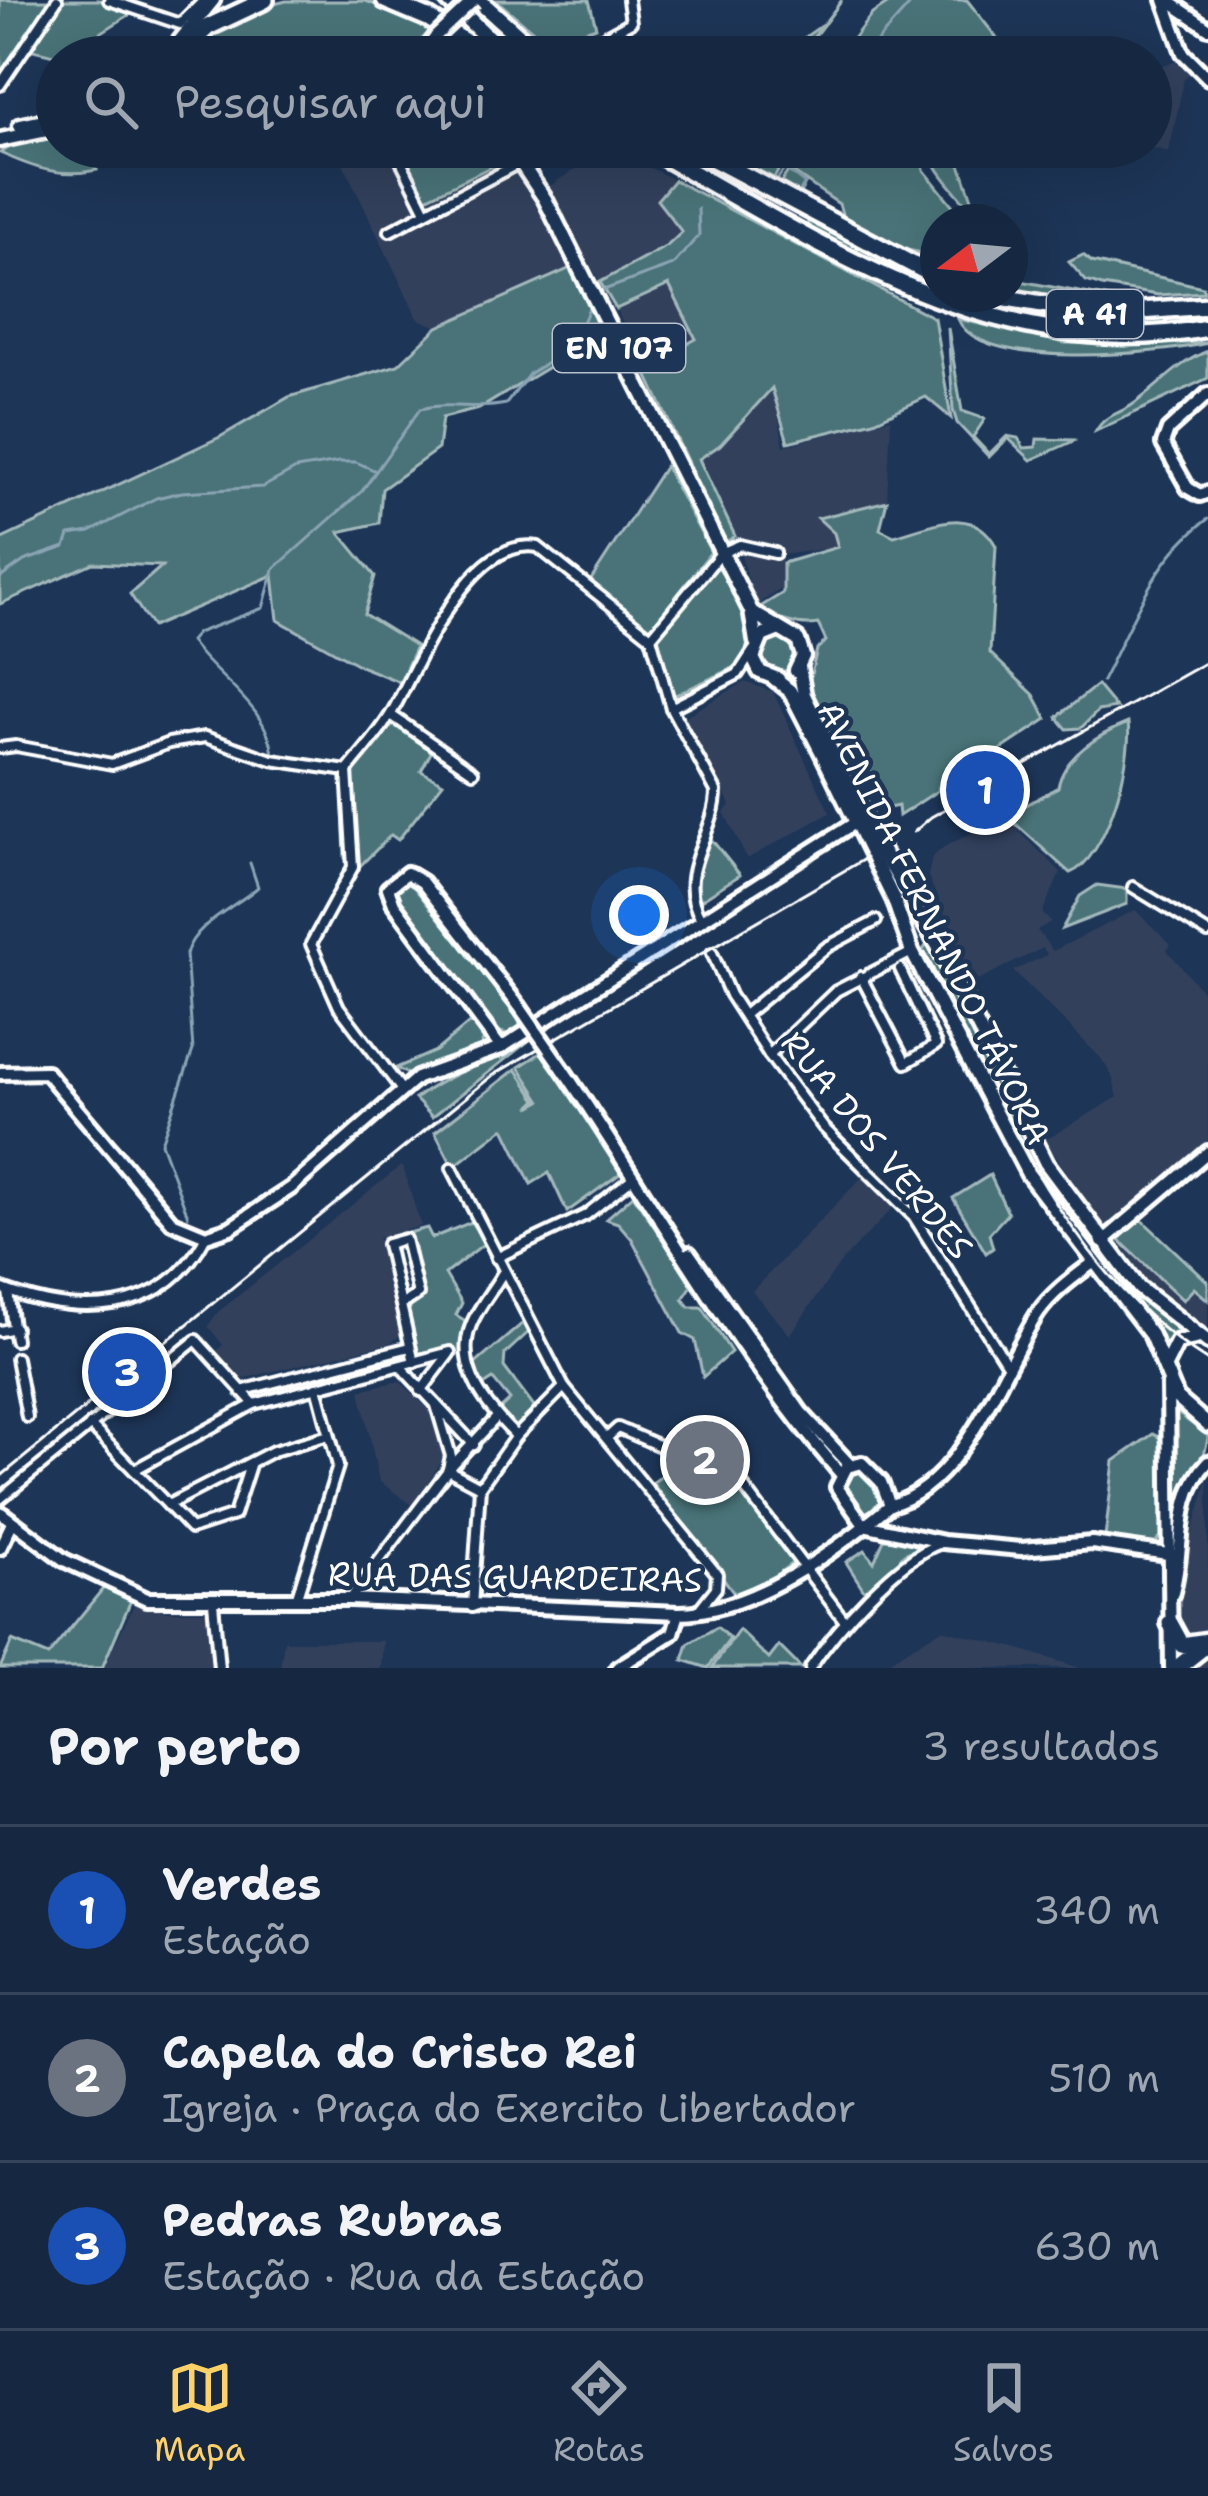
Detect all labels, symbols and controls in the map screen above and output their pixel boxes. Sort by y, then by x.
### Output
search box [36,36,1172,168]
icon: search [78,69,144,135]
text: Pesquisar aqui [174,72,487,132]
north arrow [920,204,1028,312]
road number: A 41 [1047,290,1143,338]
road number: EN 107 [553,324,685,372]
street label: AVENIDA FERNANDO TÁVORA [807,694,1061,1152]
pin: 1 [946,745,1024,835]
your location [609,885,669,945]
street label: RUA DOS VERDES [771,1022,983,1268]
pin: 3 [88,1327,166,1417]
pin: 2 [666,1415,744,1505]
street label: RUA DAS GUARDEIRAS [328,1551,702,1603]
text: Por perto [48,1712,302,1780]
text: 3 resultados [922,1720,1160,1772]
text: Verdes [162,1854,322,1914]
text: 1 [78,1884,96,1936]
text: 340 m [1033,1884,1160,1936]
text: Estação [162,1914,311,1966]
text: Capela do Cristo Rei [162,2022,637,2082]
text: 2 [73,2052,101,2104]
text: 510 m [1048,2052,1160,2104]
text: Igreja · Praça do Exercito Libertador [162,2082,856,2134]
text: Pedras Rubras [162,2190,502,2250]
text: 3 [73,2220,101,2272]
text: 630 m [1034,2220,1160,2272]
text: Estação · Rua da Estação [162,2250,645,2302]
tab: Mapa [154,2355,245,2472]
tab: Rotas [553,2355,645,2472]
tab: Salvos [953,2355,1054,2472]

